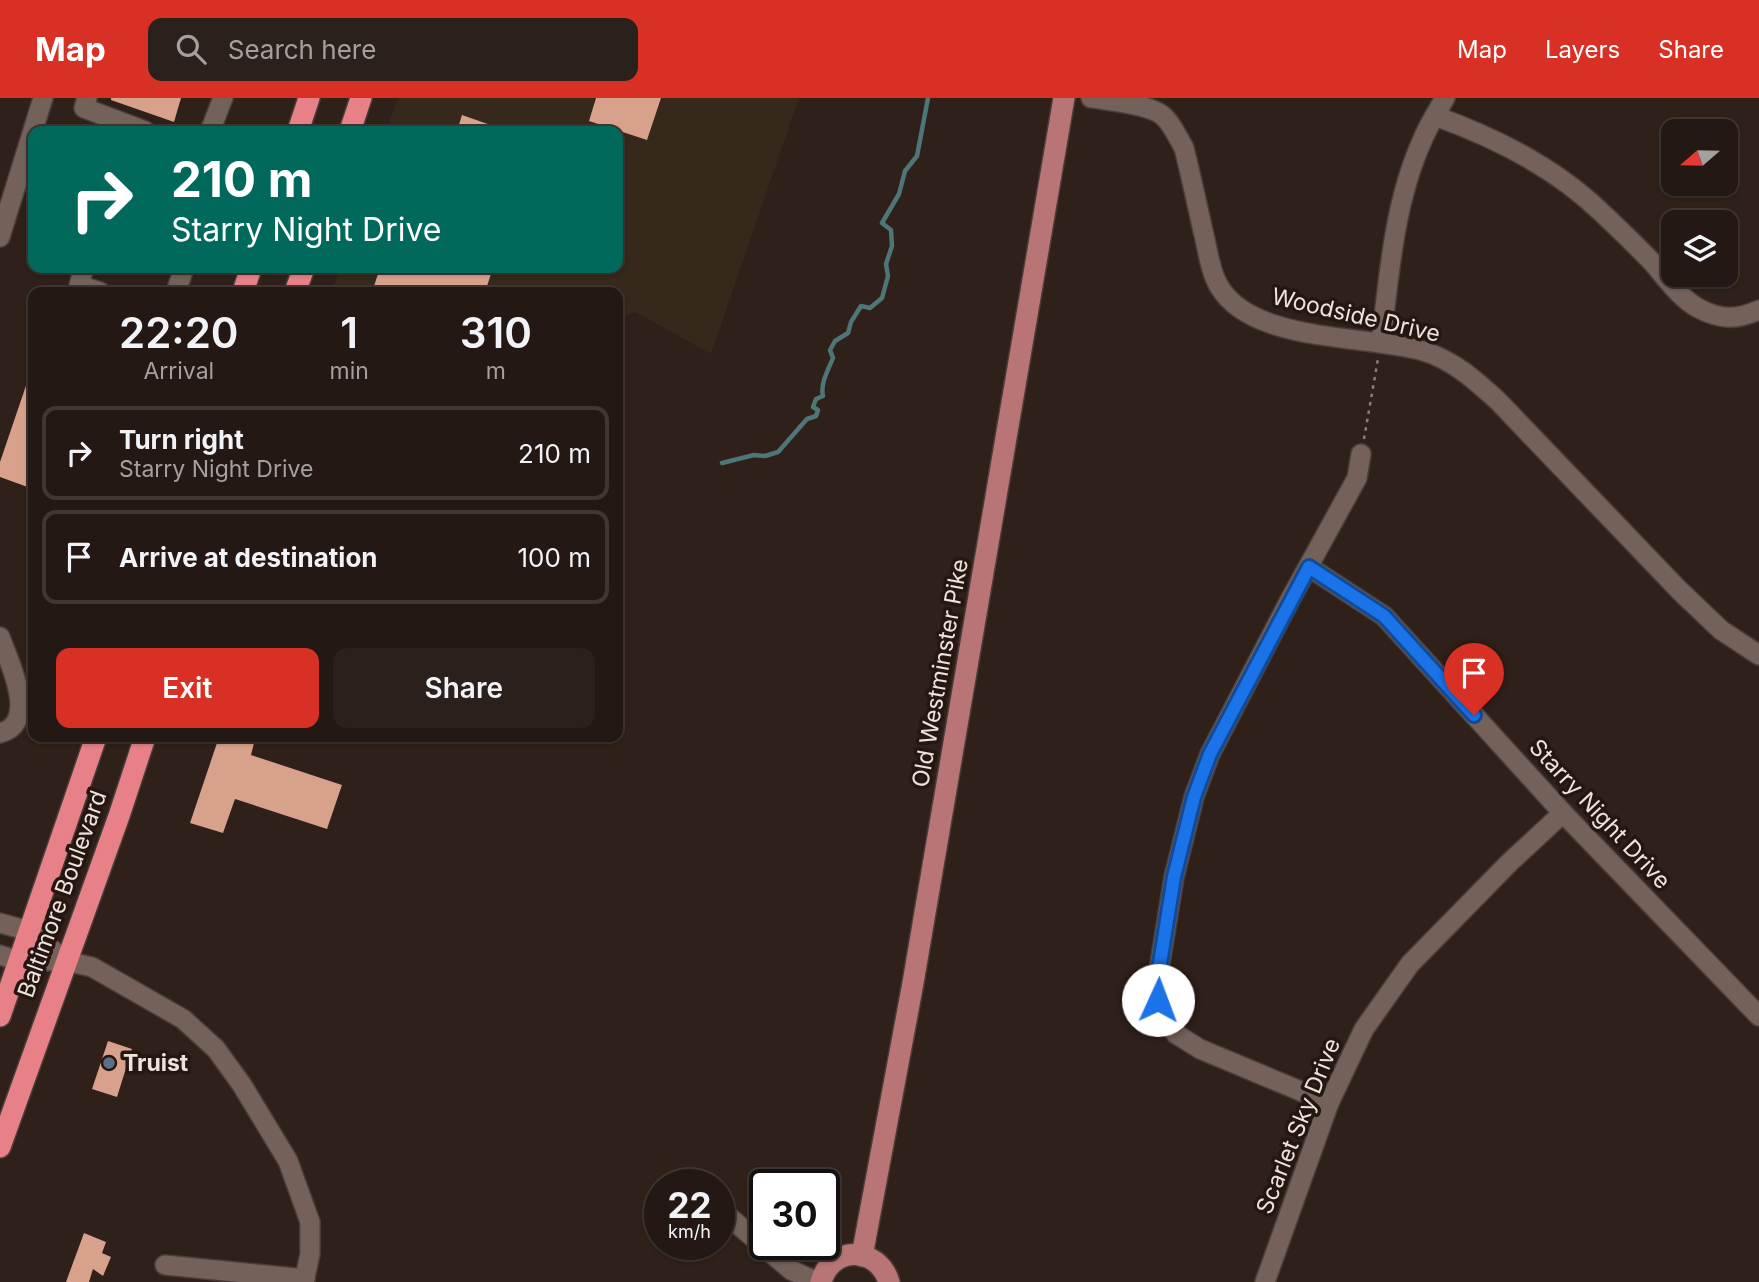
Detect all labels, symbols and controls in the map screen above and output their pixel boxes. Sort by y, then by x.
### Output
search box [148,18,638,81]
text: Map [35,29,106,69]
icon: search [172,30,210,68]
text: Search here [228,34,376,65]
text: Map [1457,35,1507,64]
text: Layers [1545,35,1620,64]
text: Share [1658,35,1724,64]
north arrow [1661,119,1738,196]
map controls [1661,119,1738,287]
text: 210 m [171,150,312,209]
icon: right [56,154,147,245]
text: Starry Night Drive [171,210,441,249]
button: layers [1661,210,1738,287]
street label: Woodside Drive [1269,282,1443,348]
text: 22:20 [119,307,239,358]
text: 1 [340,307,358,358]
text: 310 [460,307,532,358]
text: Arrival [143,357,214,385]
text: min [330,357,369,385]
text: m [486,357,506,385]
text: Turn right [119,424,244,455]
icon: right [60,434,98,472]
text: 210 m [518,438,591,469]
text: Starry Night Drive [119,455,313,483]
icon: arrive [60,538,98,576]
text: Arrive at destination [119,542,378,573]
text: 100 m [518,542,591,573]
street label: Old Westminster Pike [906,557,974,789]
pin [1444,643,1504,715]
button: Exit [56,648,319,728]
button: Share [333,648,595,728]
icon: arrive [1455,654,1493,692]
street label: Starry Night Drive [1523,733,1677,895]
street label: Baltimore Boulevard [12,787,112,1001]
position arrow [1121,963,1195,1037]
street label: Scarlet Sky Drive [1250,1034,1346,1218]
place label: Truist [123,1049,189,1077]
marker: Truist [101,1055,117,1071]
speed limit sign: 30 [749,1169,840,1260]
text: 22 [667,1184,712,1226]
text: km/h [668,1221,711,1242]

